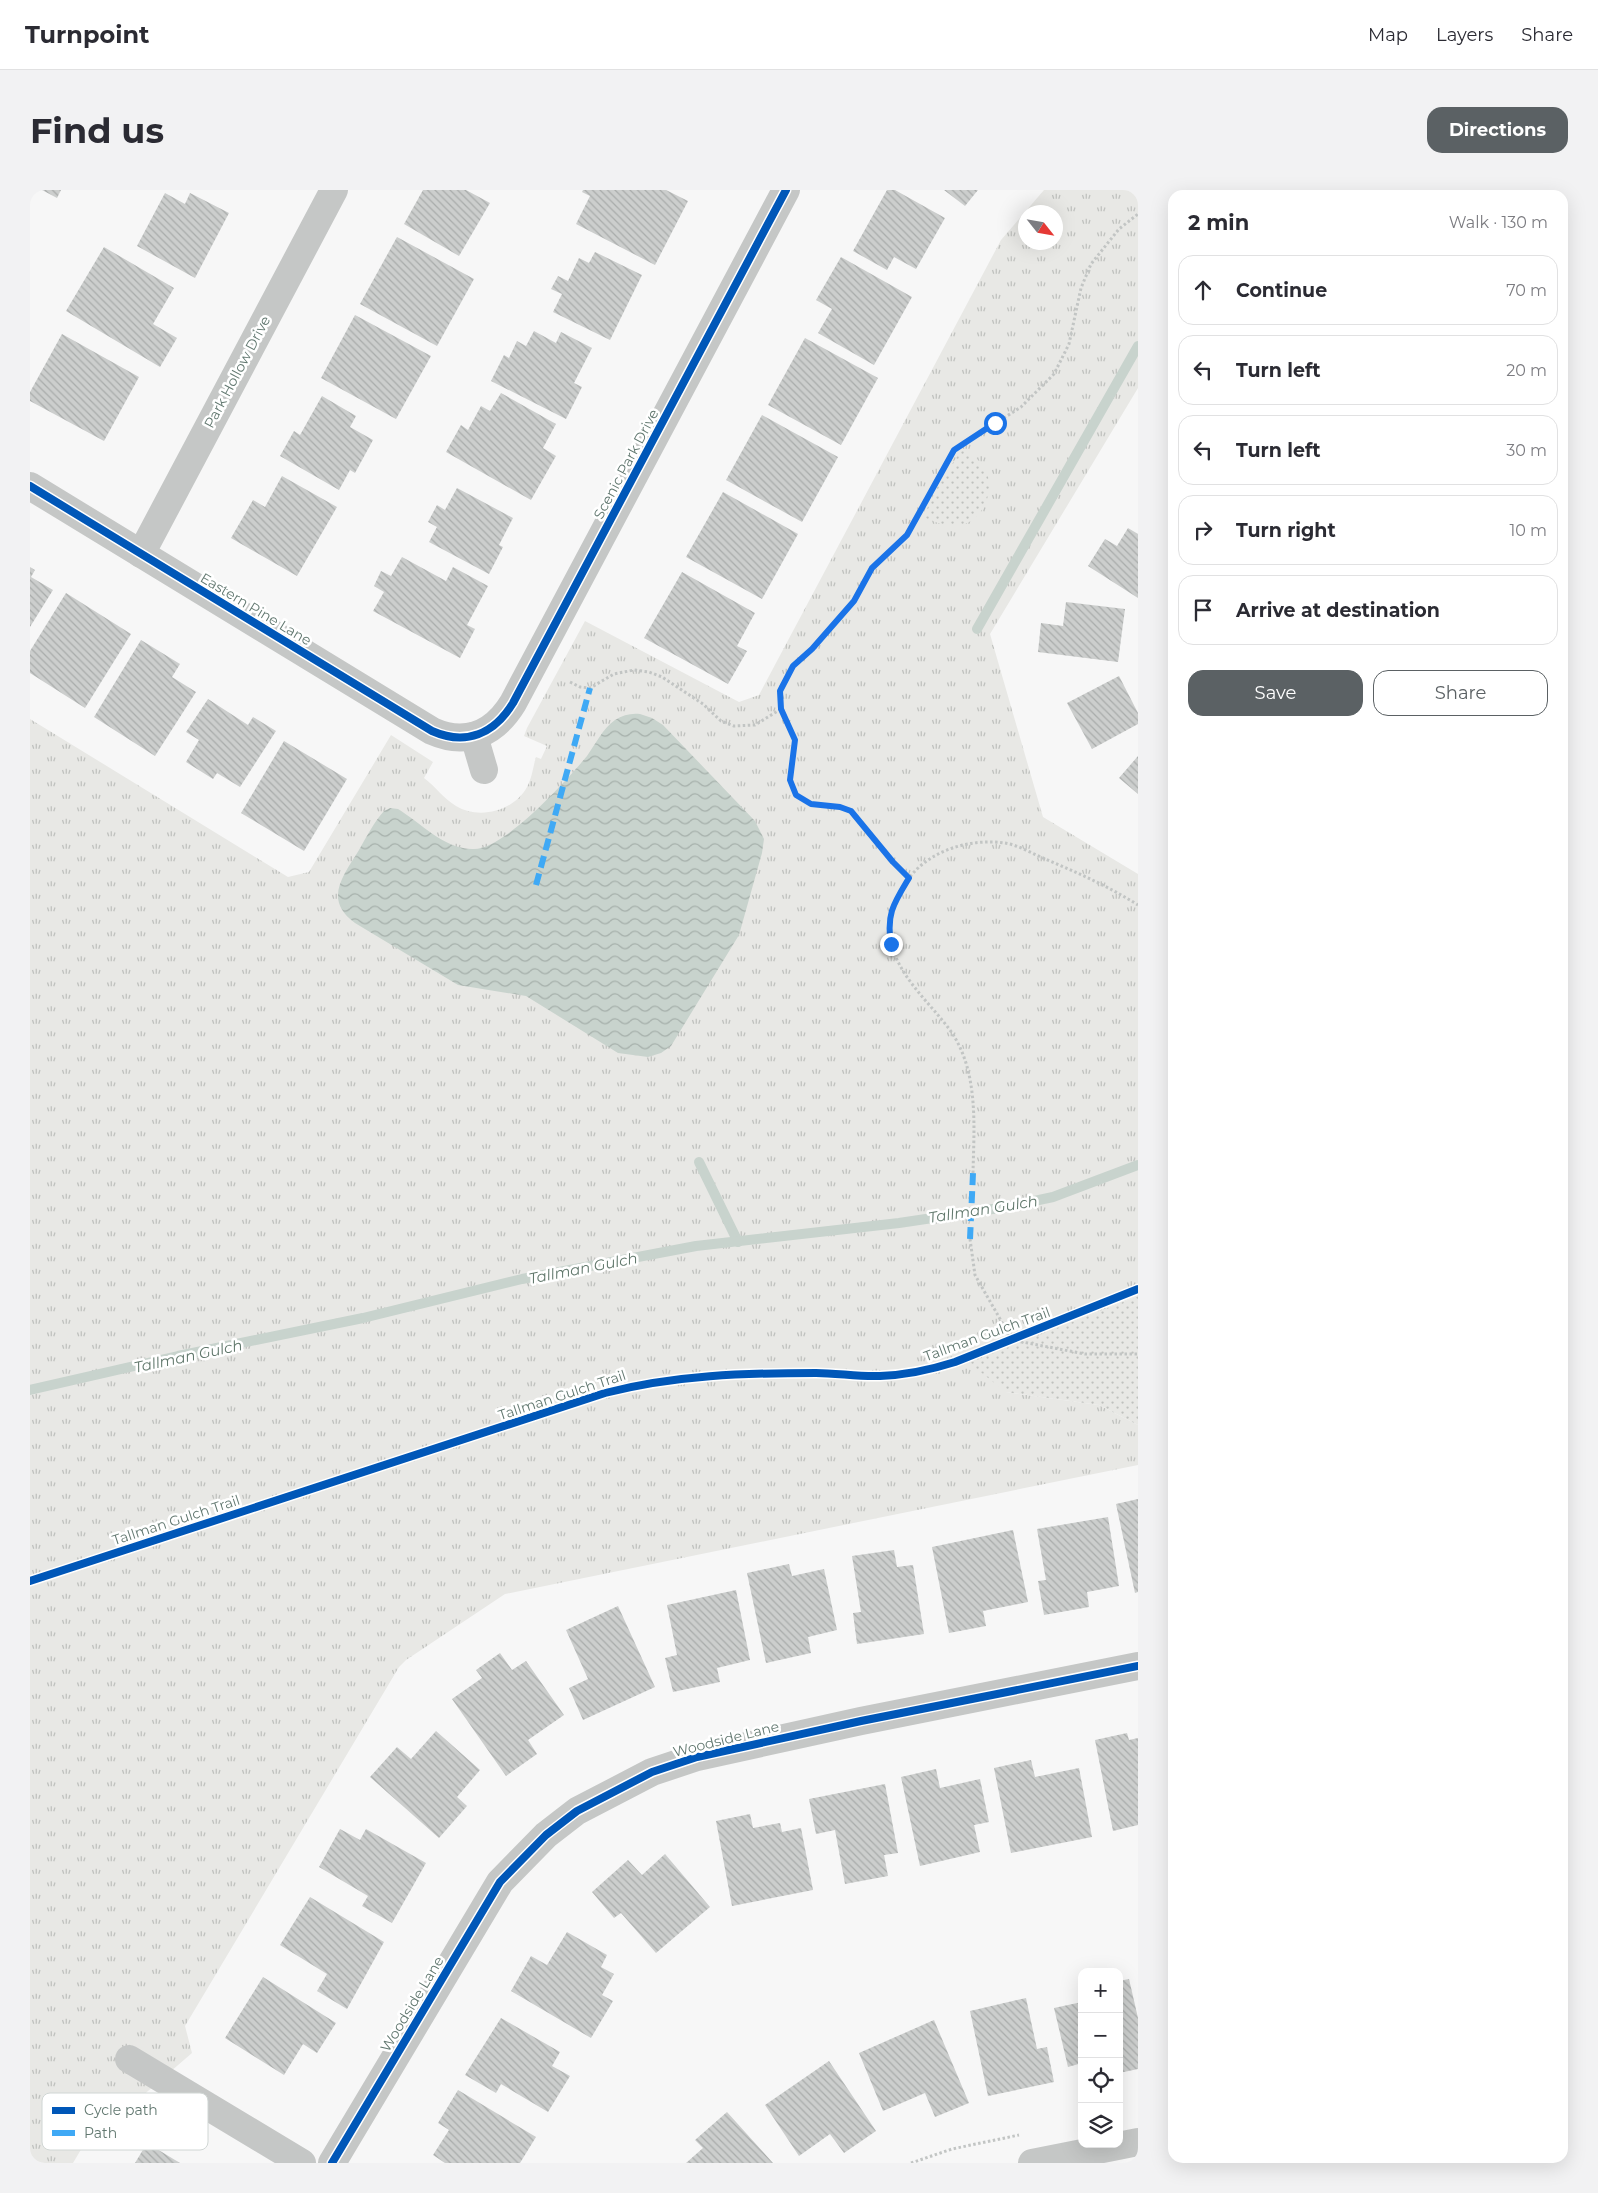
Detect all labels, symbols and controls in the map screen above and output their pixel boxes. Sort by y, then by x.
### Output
text: Turnpoint [25,20,149,49]
text: Map [1368,24,1408,46]
text: Layers [1436,24,1493,46]
text: Share [1521,24,1573,46]
button: Directions [1427,107,1568,153]
text: Find us [30,109,164,152]
north arrow [1018,205,1063,250]
text: 2 min [1188,210,1249,235]
text: Walk · 130 m [1449,213,1548,232]
icon: ahead [1189,276,1217,304]
text: Continue [1236,279,1327,302]
text: 70 m [1506,281,1547,300]
street label: Park Hollow Drive [200,313,274,431]
icon: left [1189,356,1217,384]
text: Turn left [1236,359,1321,382]
text: 20 m [1506,361,1547,380]
street label: Scenic Park Drive [589,406,663,522]
route start [984,412,1007,435]
icon: left [1189,436,1217,464]
text: Turn left [1236,439,1321,462]
text: 30 m [1506,441,1547,460]
icon: right [1189,516,1217,544]
text: Turn right [1236,519,1336,542]
text: 10 m [1509,521,1547,540]
street label: Eastern Pine Lane [197,569,315,649]
icon: arrive [1189,596,1217,624]
text: Arrive at destination [1236,599,1440,622]
button: Save [1188,670,1363,716]
button: Share [1373,670,1548,716]
route end [880,933,903,956]
water label: Tallman Gulch [927,1191,1039,1227]
water label: Tallman Gulch [527,1248,639,1288]
street label: Tallman Gulch Trail [921,1303,1053,1365]
water label: Tallman Gulch [132,1335,244,1377]
street label: Tallman Gulch Trail [496,1366,628,1424]
street label: Tallman Gulch Trail [110,1491,242,1549]
street label: Woodside Lane [671,1717,781,1761]
street label: Woodside Lane [376,1953,448,2055]
map controls [1078,1968,1123,2148]
button: + [1078,1968,1123,2013]
button: − [1078,2013,1123,2058]
button: locate [1078,2058,1123,2103]
legend [42,2093,208,2150]
text: Cycle path [84,2101,158,2119]
button: layers [1078,2103,1123,2148]
text: Path [84,2124,117,2142]

